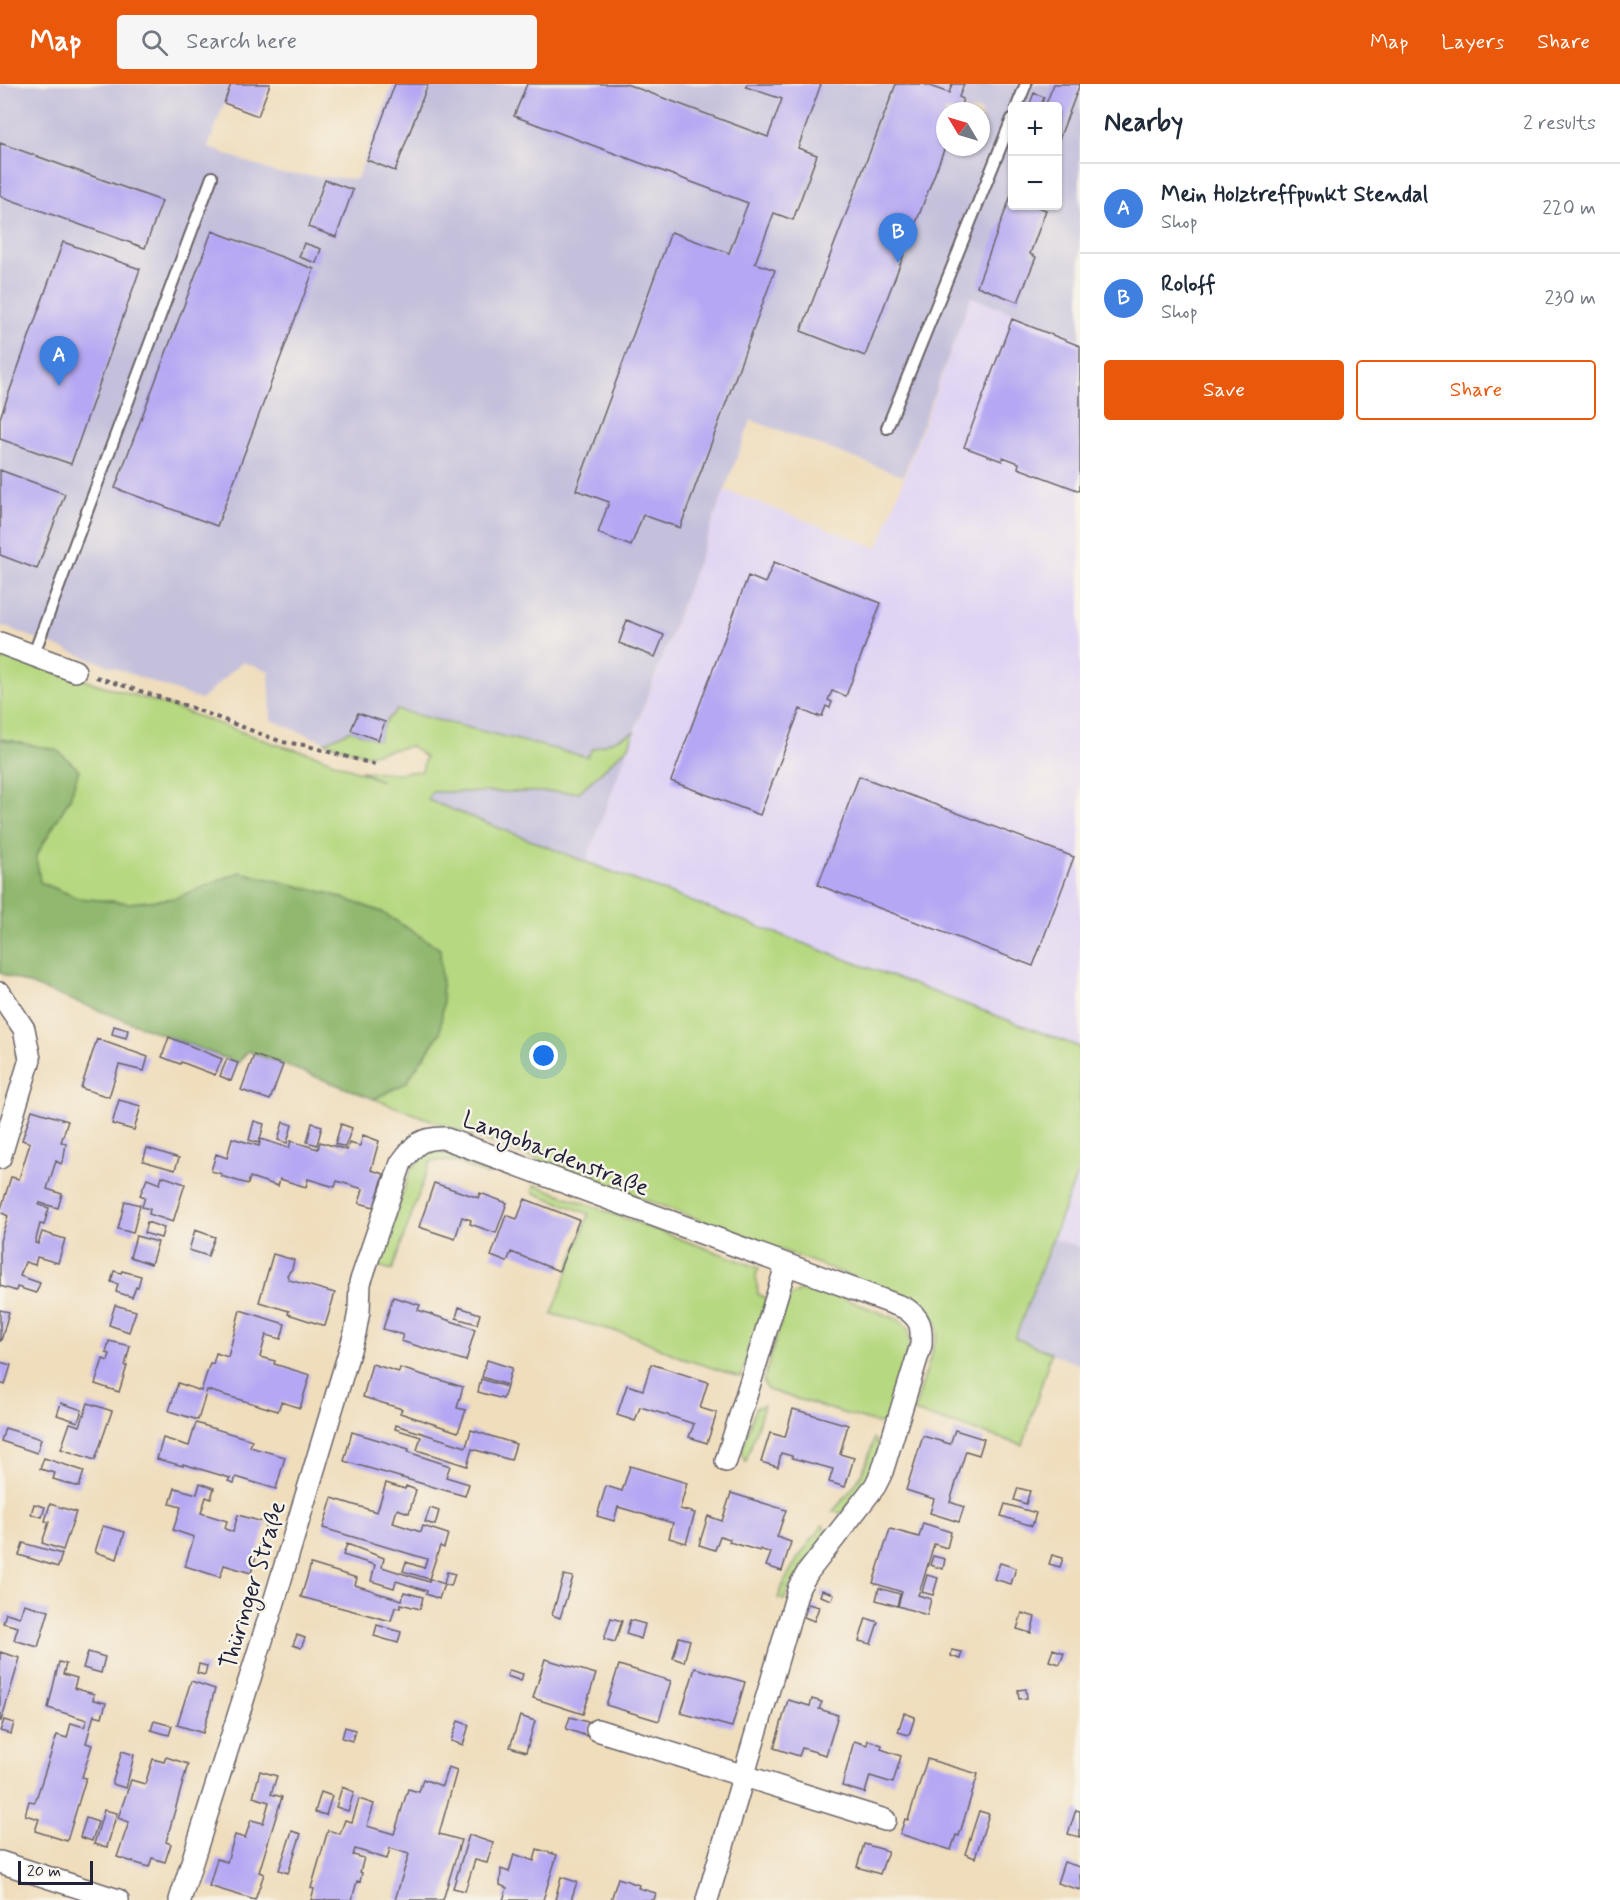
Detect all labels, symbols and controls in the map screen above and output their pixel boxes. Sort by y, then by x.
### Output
search box [117,15,537,69]
text: Map [30,24,81,61]
icon: search [138,26,171,59]
text: Search here [186,28,297,56]
text: Map [1370,28,1408,56]
text: Layers [1441,28,1504,56]
text: Share [1537,28,1590,56]
north arrow [936,102,990,156]
map controls [1008,102,1062,210]
button: + [1008,102,1062,156]
text: Nearby [1104,106,1183,140]
text: 2 results [1523,110,1596,137]
button: − [1008,156,1062,210]
text: Mein Holztreffpunkt Stendal [1161,181,1428,209]
text: A [1117,195,1130,222]
text: 220 m [1542,195,1596,222]
text: Shop [1161,209,1198,236]
pin: B [878,214,918,263]
text: Roloff [1161,271,1216,299]
text: B [1117,285,1130,312]
text: 230 m [1544,285,1596,312]
text: Shop [1161,299,1198,326]
pin: A [40,336,78,386]
button: Save [1104,360,1344,420]
button: Share [1356,360,1596,420]
your location [529,1041,558,1070]
street label: Langobardenstraße [457,1105,653,1206]
street label: Thüringer Straße [213,1497,296,1674]
scale bar [18,1858,93,1886]
text: 20 m [27,1861,61,1882]

